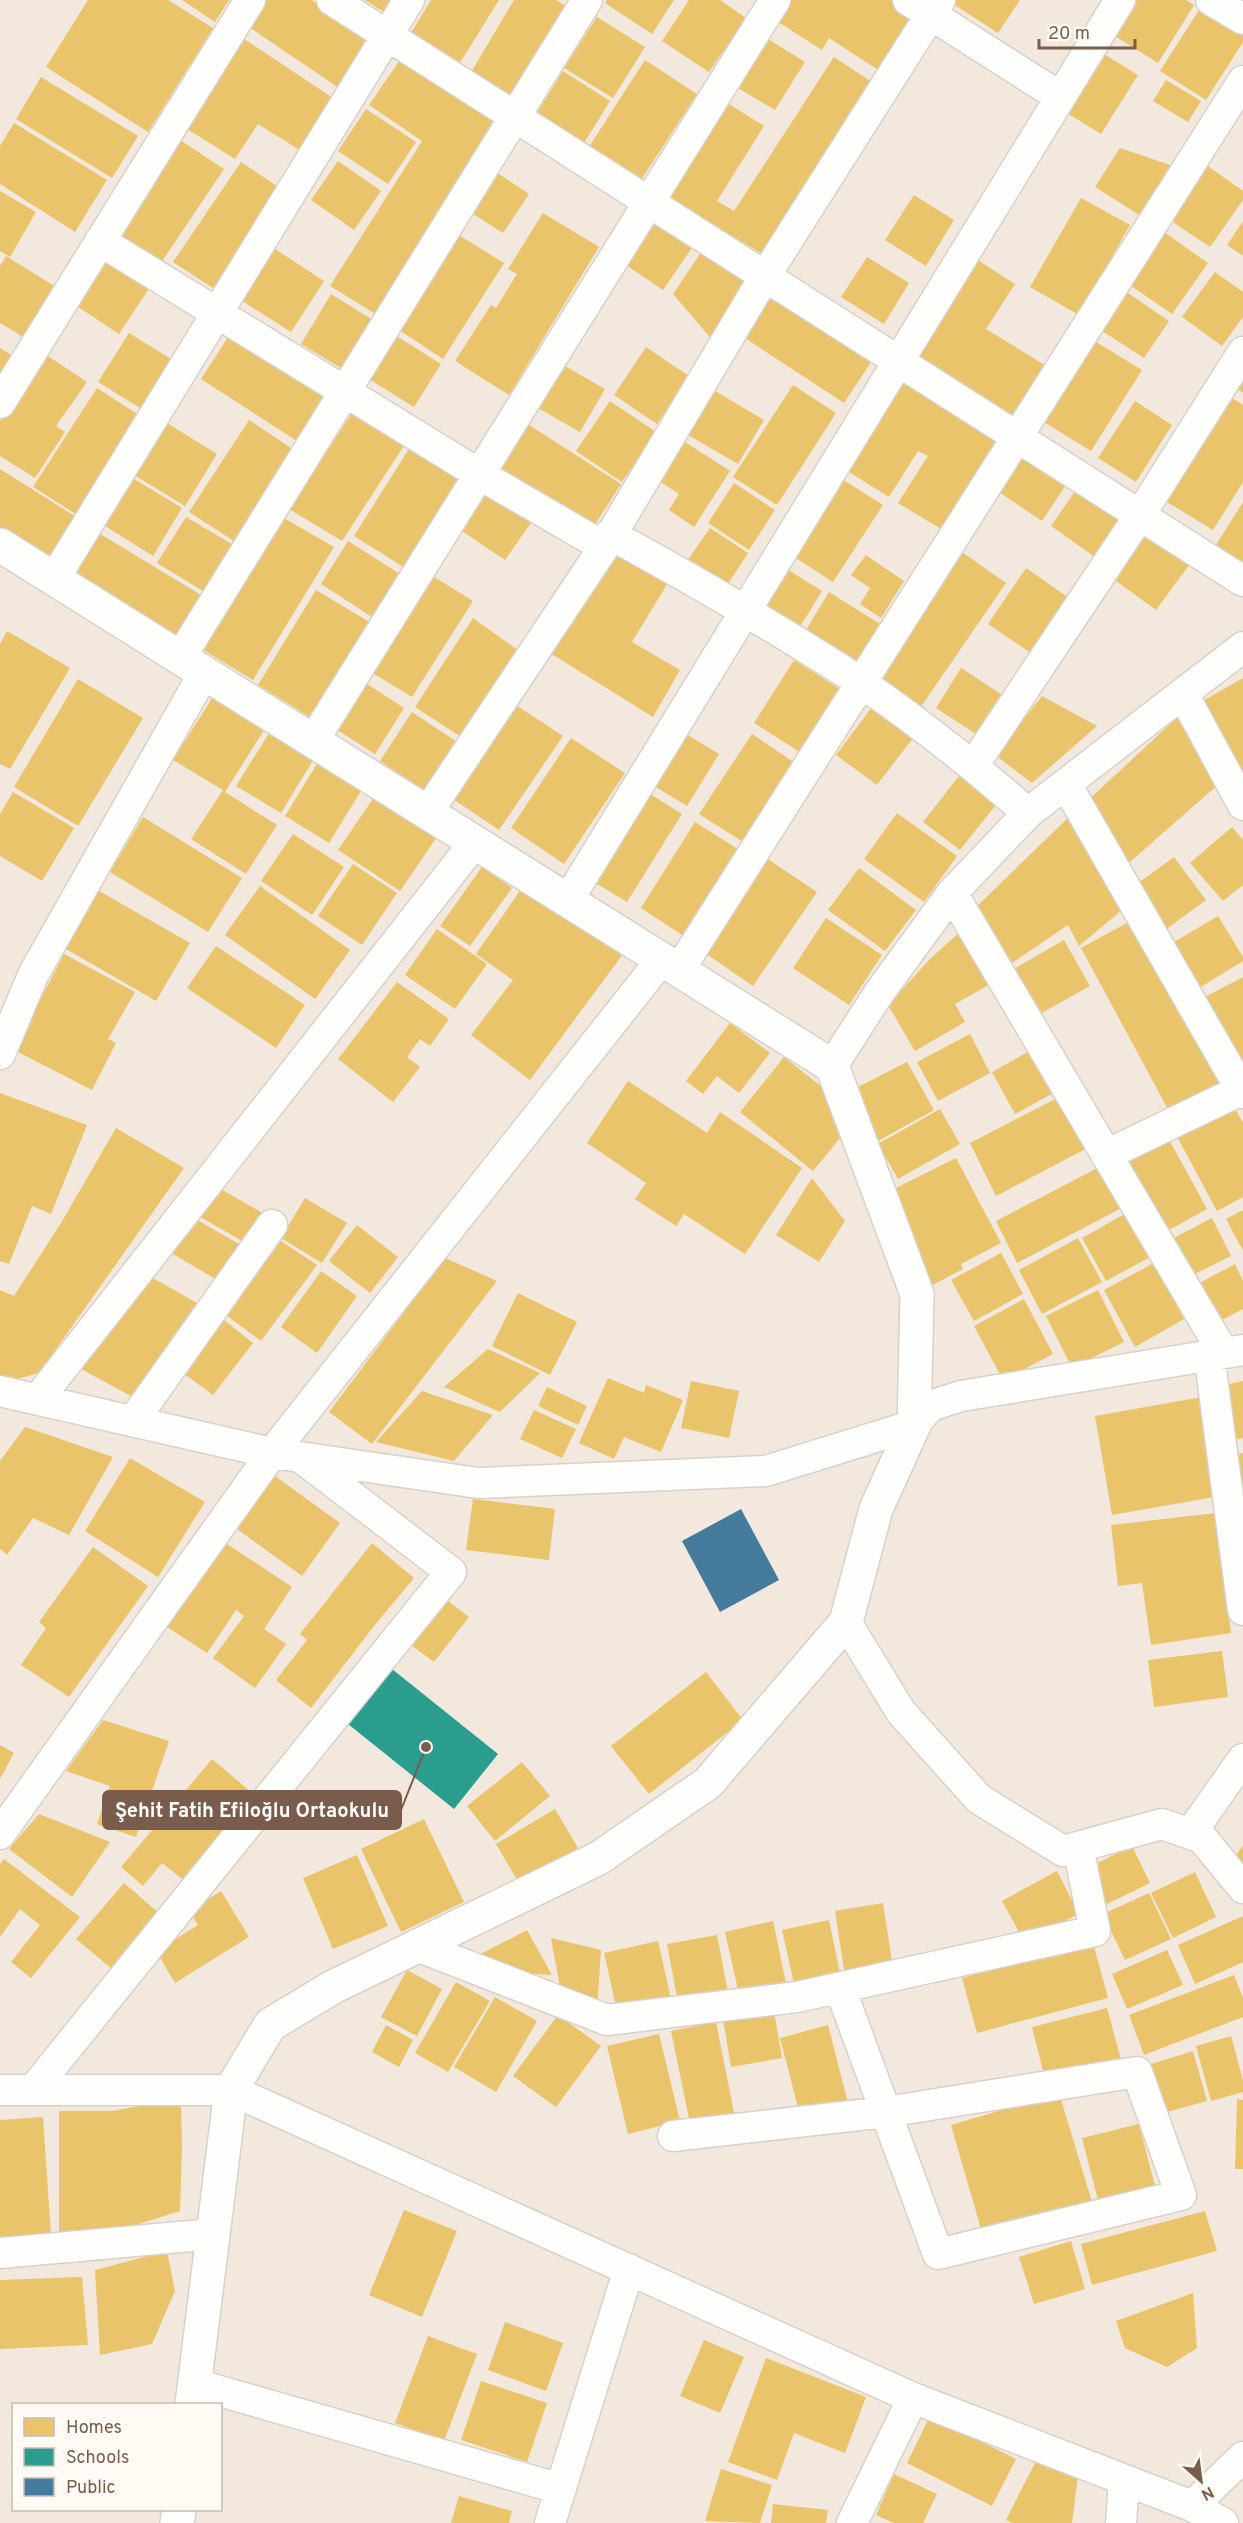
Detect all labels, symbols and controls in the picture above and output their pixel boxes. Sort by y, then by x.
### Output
scale bar [1039,12,1135,50]
text: 20 m [1048,23,1090,46]
callout: Şehit Fatih Efiloğlu Ortaokulu [103,1791,401,1829]
text: Şehit Fatih Efiloğlu Ortaokulu [115,1799,389,1825]
legend [12,2403,222,2511]
text: Homes [66,2417,122,2440]
text: Schools [66,2447,129,2470]
north arrow [1171,2451,1231,2511]
text: Public [66,2477,116,2500]
text: N [1197,2481,1217,2504]

